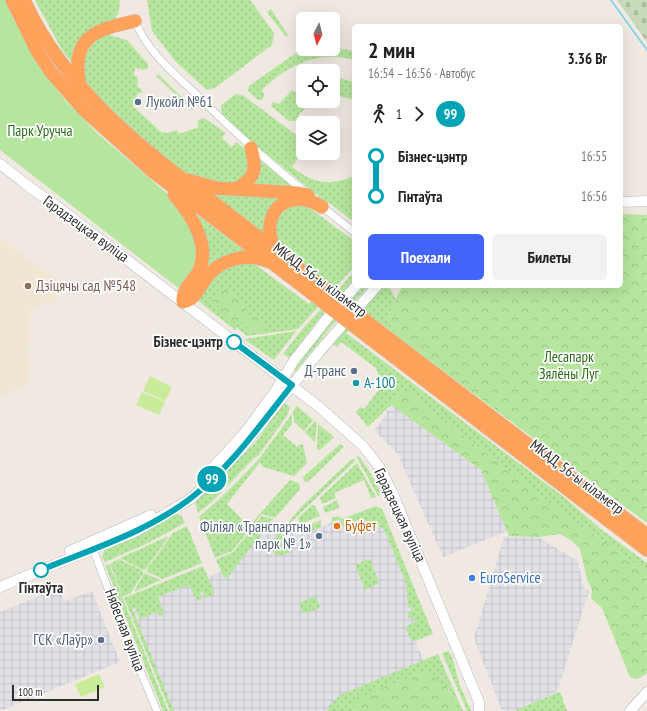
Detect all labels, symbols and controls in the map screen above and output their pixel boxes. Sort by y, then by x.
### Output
north arrow [296,12,340,56]
map controls [296,12,340,160]
text: 2 мин [368,36,415,64]
text: 3.36 Br [567,49,607,68]
button: locate [296,64,340,108]
text: 16:54 – 16:56 · Автобус [368,65,475,82]
place label: Лукойл №61 [145,92,213,111]
marker: Лукойл №61 [133,97,143,107]
icon: walk [368,103,390,125]
icon: forward [408,103,430,125]
text: 99 [444,105,457,123]
text: 1 [396,106,402,123]
button: layers [296,116,340,160]
park label: Парк Уручча [7,121,73,140]
text: Бізнес-цэнтр [398,147,467,166]
text: 16:55 [581,148,607,165]
text: Гінтаўта [398,187,442,206]
text: 16:56 [581,188,607,205]
street label: Гарадзецкая вуліца [40,191,133,266]
button: Поехали [368,234,484,280]
button: Билеты [492,234,607,280]
street label: МКАД, 56-ы кіламетр [270,238,371,321]
place label: Дзіцячы сад №548 [36,276,136,295]
marker: Дзіцячы сад №548 [23,281,33,291]
place label: Бізнес-цэнтр [154,332,223,351]
marker: Бізнес-цэнтр [226,334,242,350]
park label: Лесапарк Зялёны Луг [539,347,600,383]
place label: Д-транс [305,361,347,380]
marker: Д-транс [349,366,359,376]
place label: A-100 [364,373,395,392]
marker: A-100 [351,378,361,388]
street label: МКАД, 56-ы кіламетр [527,435,628,518]
street label: Гарадзецкая вуліца [370,465,431,565]
line badge: 99 [194,466,230,492]
text: 99 [205,470,219,488]
place label: Буфет [345,516,377,535]
place label: Філіял «Транспартны парк № 1» [200,517,311,553]
marker: Буфет [332,521,342,531]
marker: Філіял «Транспартны парк № 1» [314,531,324,541]
marker: Гінтаўта [33,562,49,578]
place label: EuroService [480,568,541,587]
marker: EuroService [467,573,477,583]
place label: Гінтаўта [19,578,63,597]
street label: Нябесная вуліца [101,586,150,674]
place label: ГСК «Лаўр» [33,630,93,649]
marker: ГСК «Лаўр» [96,635,106,645]
scale bar [12,683,99,702]
text: 100 m [18,685,42,699]

